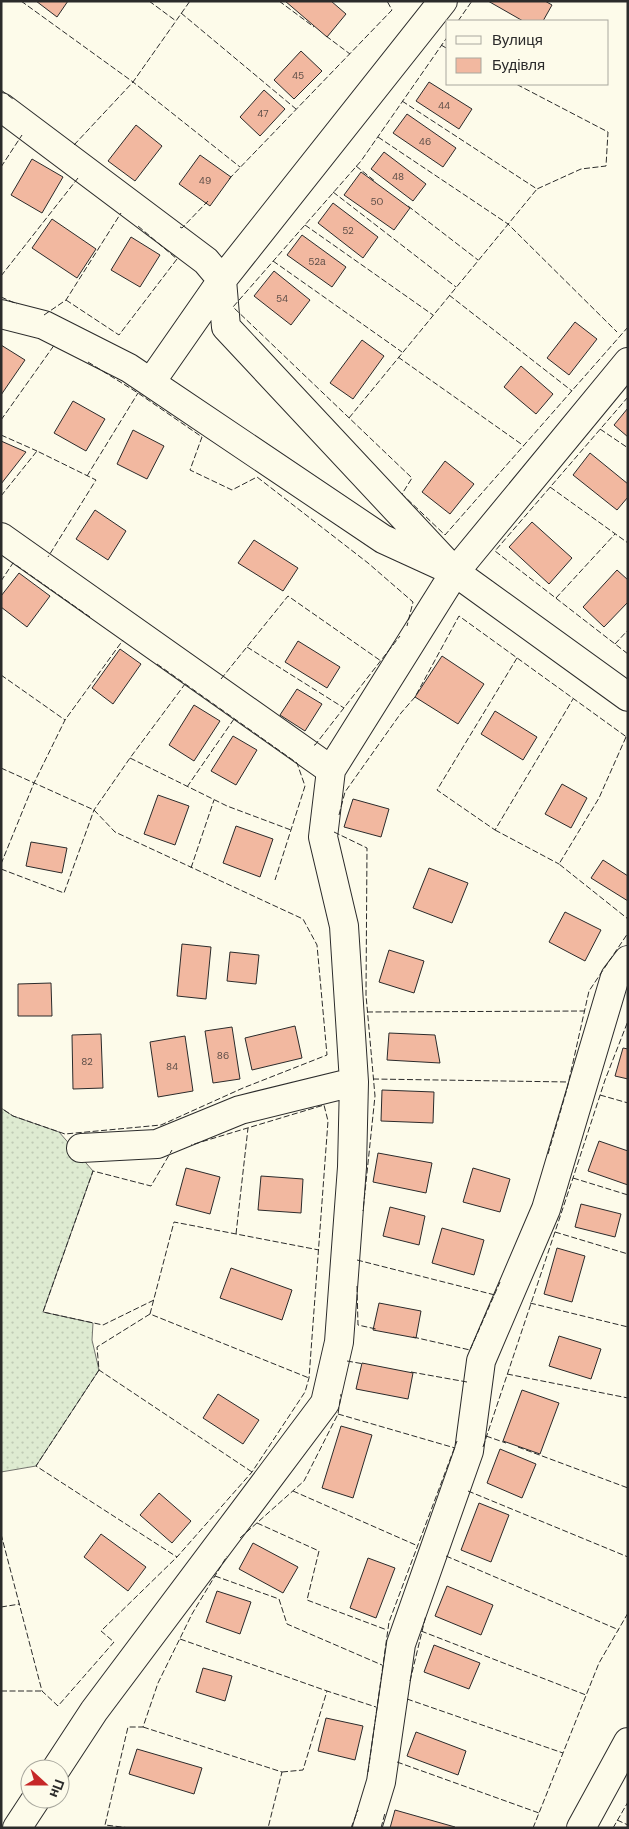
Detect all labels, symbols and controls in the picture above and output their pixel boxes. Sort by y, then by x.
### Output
legend [446,20,609,85]
text: Вулиця [492,30,543,50]
text: Будівля [492,55,545,75]
house number: 45 [292,69,304,82]
house number: 44 [438,99,450,112]
house number: 47 [257,107,269,120]
house number: 46 [419,135,431,148]
house number: 48 [392,170,404,183]
house number: 49 [199,174,211,187]
house number: 50 [371,195,384,208]
house number: 52 [342,224,354,237]
house number: 52а [308,255,326,268]
house number: 54 [276,292,288,305]
house number: 86 [217,1049,229,1062]
house number: 82 [81,1055,93,1068]
house number: 84 [166,1060,178,1073]
north arrow [20,1759,70,1809]
text: Пн [45,1777,69,1801]

